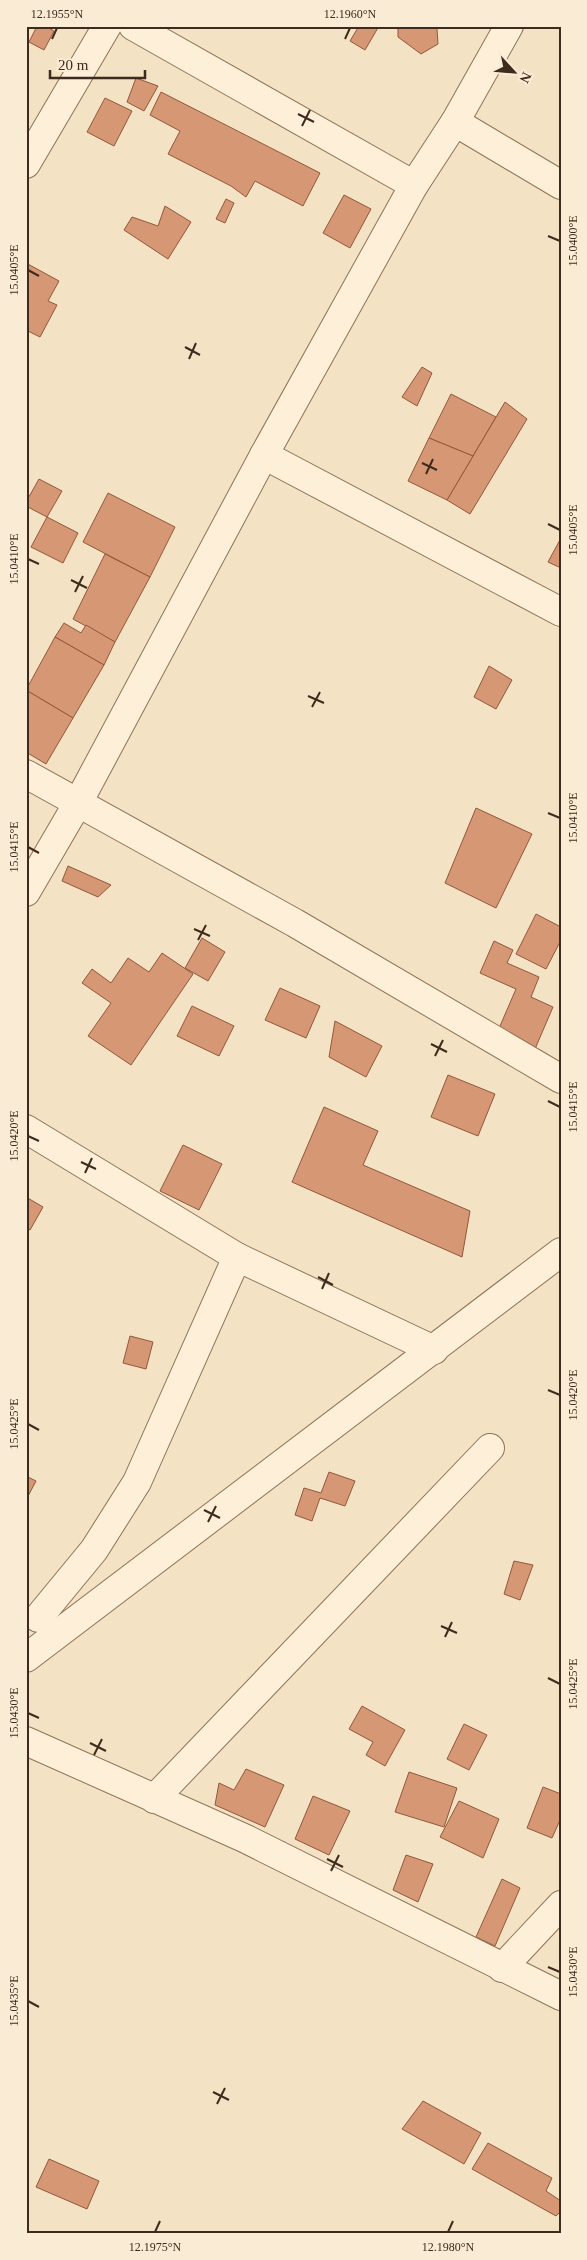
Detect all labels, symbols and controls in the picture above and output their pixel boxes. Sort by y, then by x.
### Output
text: 12.1955°N [31,7,84,21]
text: 12.1960°N [324,7,377,21]
scale bar [50,48,145,80]
north arrow [490,48,540,98]
text: 20 m [58,57,89,73]
text: N [516,70,534,85]
text: 15.0400°E [566,215,580,267]
text: 15.0405°E [7,244,21,296]
text: 15.0405°E [566,504,580,556]
text: 15.0410°E [7,533,21,585]
text: 15.0410°E [566,792,580,844]
text: 15.0415°E [7,821,21,873]
text: 15.0415°E [566,1081,580,1133]
text: 15.0420°E [7,1110,21,1162]
text: 15.0420°E [566,1369,580,1421]
text: 15.0425°E [7,1398,21,1450]
text: 15.0425°E [566,1658,580,1710]
text: 15.0430°E [7,1687,21,1739]
text: 15.0430°E [566,1946,580,1998]
text: 15.0435°E [7,1975,21,2027]
text: 12.1975°N [129,2240,182,2254]
text: 12.1980°N [422,2240,475,2254]

